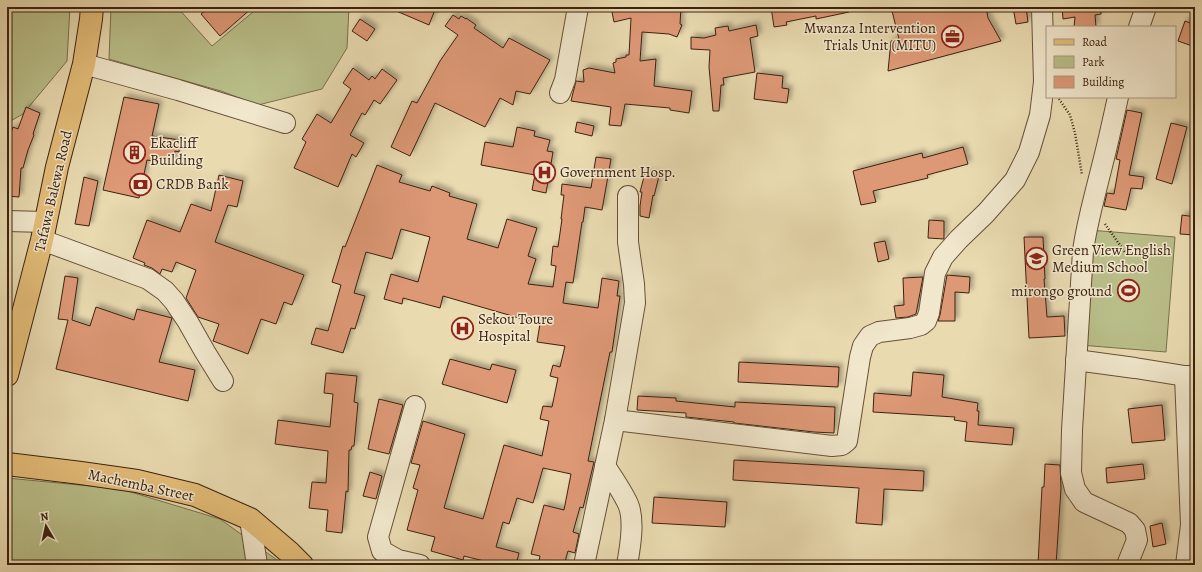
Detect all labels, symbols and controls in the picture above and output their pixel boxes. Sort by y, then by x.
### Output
place label: Mwanza Intervention Trials Unit (MITU) [804,18,936,55]
office icon: Mwanza Intervention Trials Unit (MITU) [939,24,965,50]
legend [1046,26,1176,98]
text: Road [1082,34,1108,50]
text: Park [1082,54,1105,70]
text: Building [1082,74,1124,90]
street label: Tafawa Balewa Road [29,127,77,254]
place label: Ekacliff Building [150,133,203,170]
building icon: Ekacliff Building [122,139,148,165]
hospital icon: Government Hosp. [531,159,557,185]
place label: Government Hosp. [560,162,676,182]
bank icon: CRDB Bank [127,171,153,197]
place label: CRDB Bank [156,174,229,194]
place label: Green View English Medium School [1052,240,1171,277]
school or university icon: Green View English Medium School [1023,246,1049,272]
sports icon: mirongo ground [1115,278,1141,304]
place label: mirongo ground [1011,281,1113,301]
place label: Sekou Toure Hospital [478,309,554,346]
hospital icon: Sekou Toure Hospital [450,315,476,341]
street label: Machemba Street [86,464,196,506]
north arrow [26,506,66,546]
text: N [39,509,50,525]

